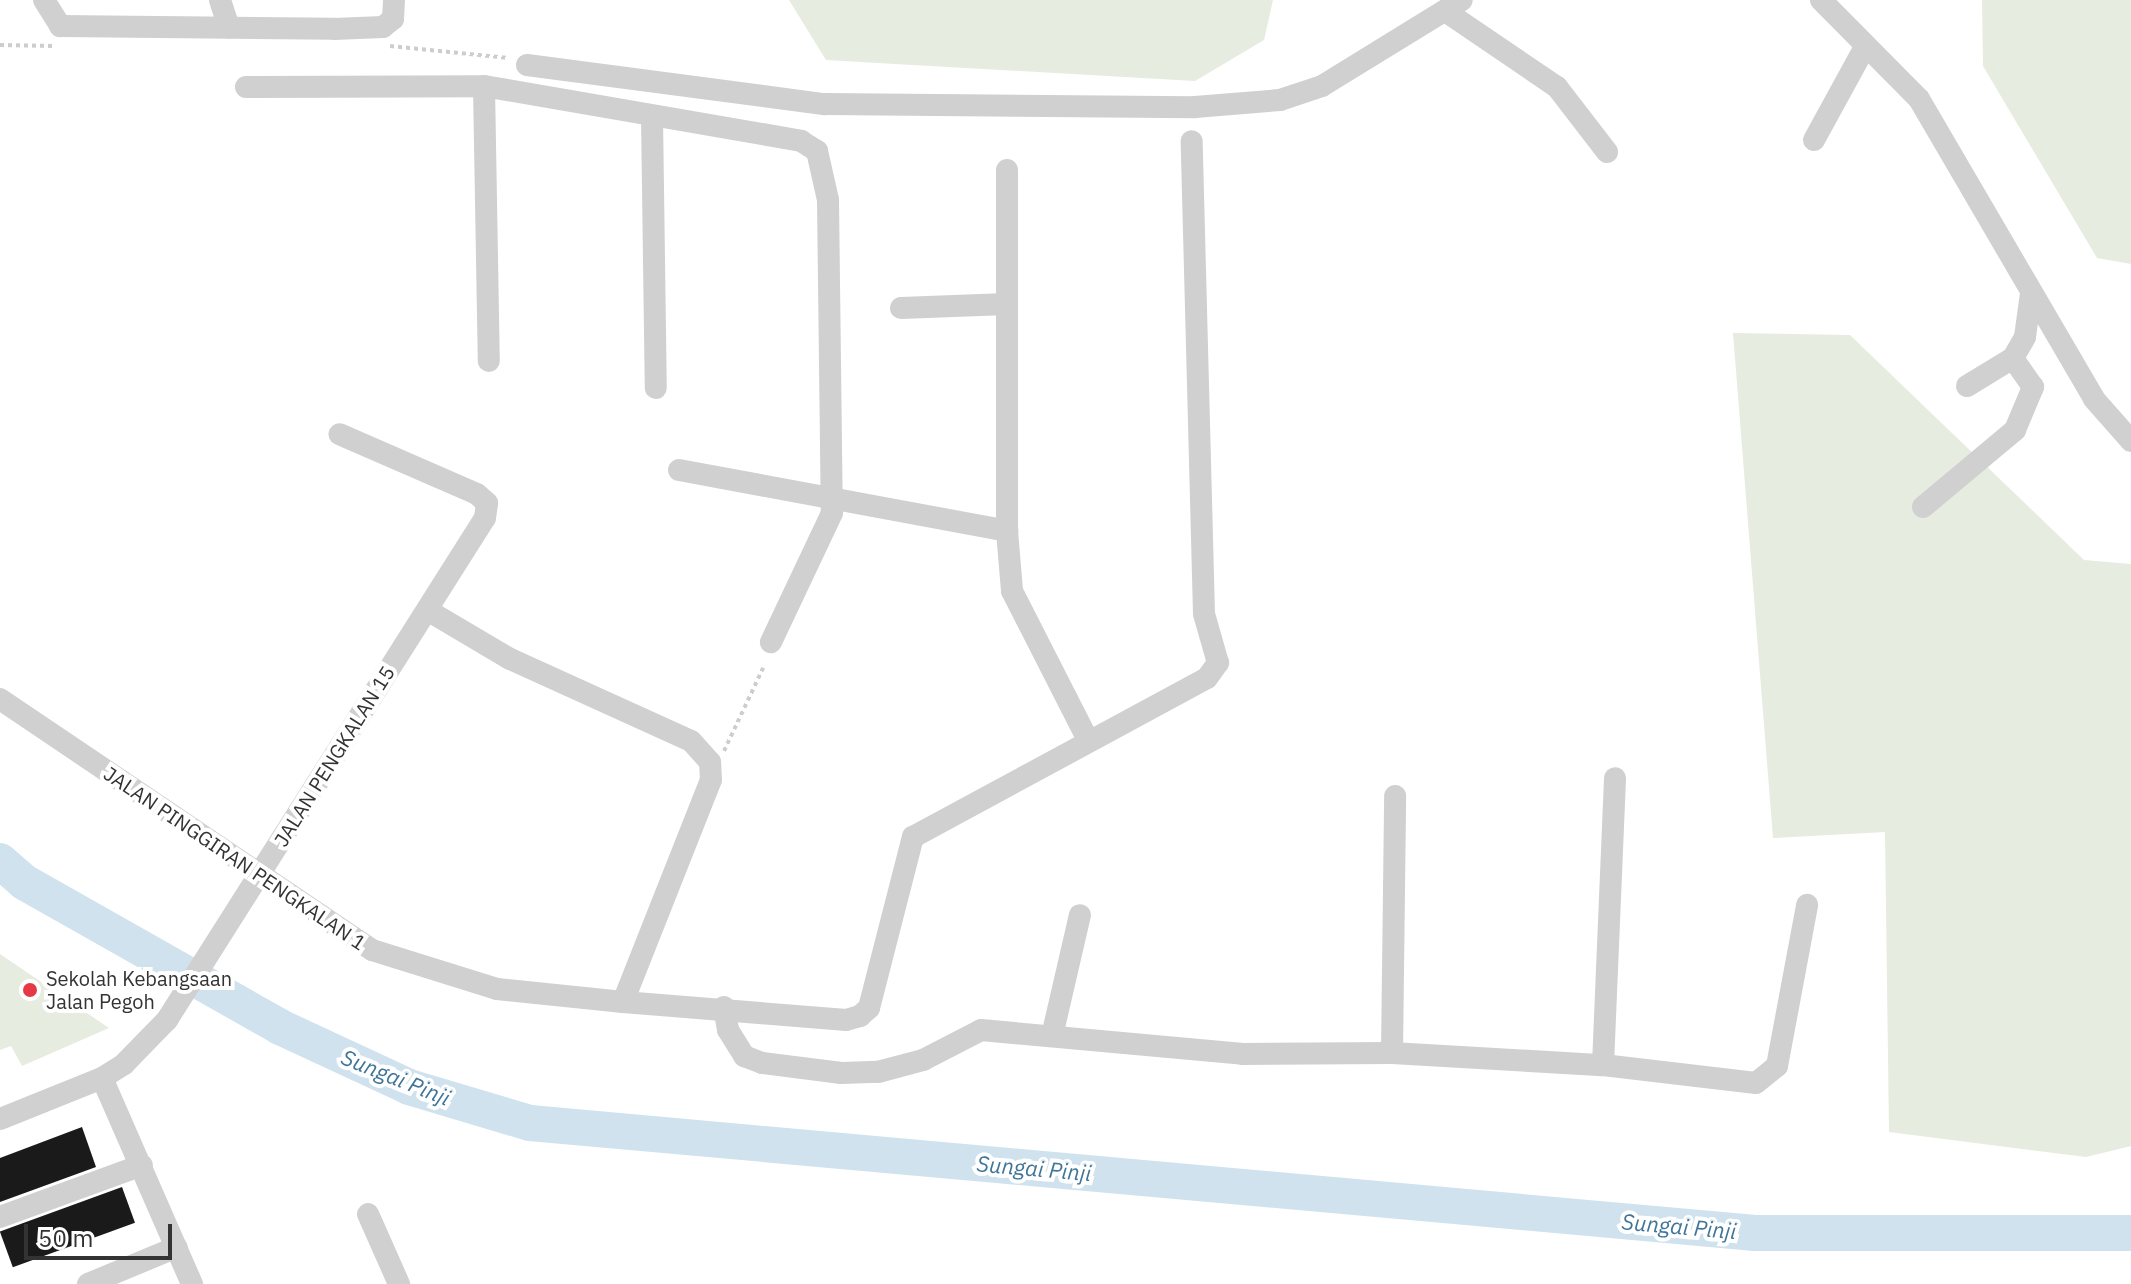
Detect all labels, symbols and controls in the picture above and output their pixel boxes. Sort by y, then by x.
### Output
street label: JALAN PENGKALAN 15 [269,661,399,851]
street label: JALAN PINGGIRAN PENGKALAN 1 [99,761,371,955]
place label: Sekolah Kebangsaan Jalan Pegoh [46,966,232,1013]
marker: Sekolah Kebangsaan Jalan Pegoh [21,981,39,999]
water label: Sungai Pinji [338,1043,454,1111]
water label: Sungai Pinji [976,1150,1092,1186]
scale bar [28,1208,176,1258]
water label: Sungai Pinji [1621,1208,1737,1244]
text: 50 m [38,1222,93,1254]

